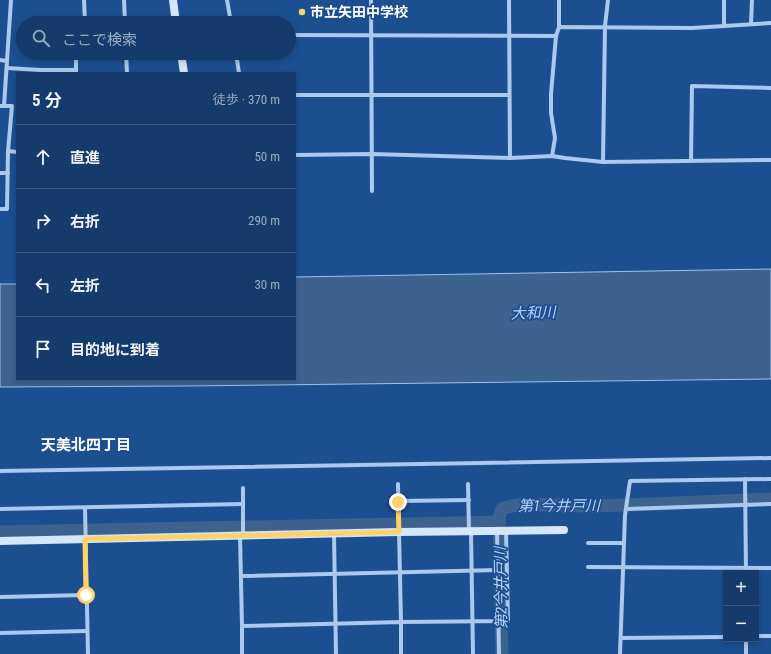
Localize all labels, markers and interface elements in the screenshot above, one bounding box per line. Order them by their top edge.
place label: 市立矢田中学校 [310,4,408,20]
marker: 市立矢田中学校 [297,7,307,17]
search box [16,16,296,60]
icon: search [30,27,52,49]
text: ここで検索 [62,31,137,49]
text: 5 分 [32,90,62,110]
text: 徒歩 · 370 m [213,92,280,107]
icon: ahead [32,146,54,168]
text: 直進 [70,149,100,167]
text: 50 m [254,149,280,164]
icon: right [32,210,54,232]
text: 右折 [70,213,100,231]
text: 290 m [248,213,280,228]
icon: left [32,274,54,296]
text: 左折 [70,277,100,295]
text: 30 m [254,277,280,292]
water label: 大和川 [510,303,558,323]
icon: arrive [32,338,54,360]
text: 目的地に到着 [70,341,160,359]
district label: 天美北四丁目 [41,436,131,454]
route end [389,493,407,511]
water label: 第1今井戸川 [518,497,602,515]
water label: 第2今井戸川 [491,545,511,629]
map controls [723,570,759,642]
button: + [723,570,759,606]
route start [77,586,95,604]
button: − [723,606,759,642]

